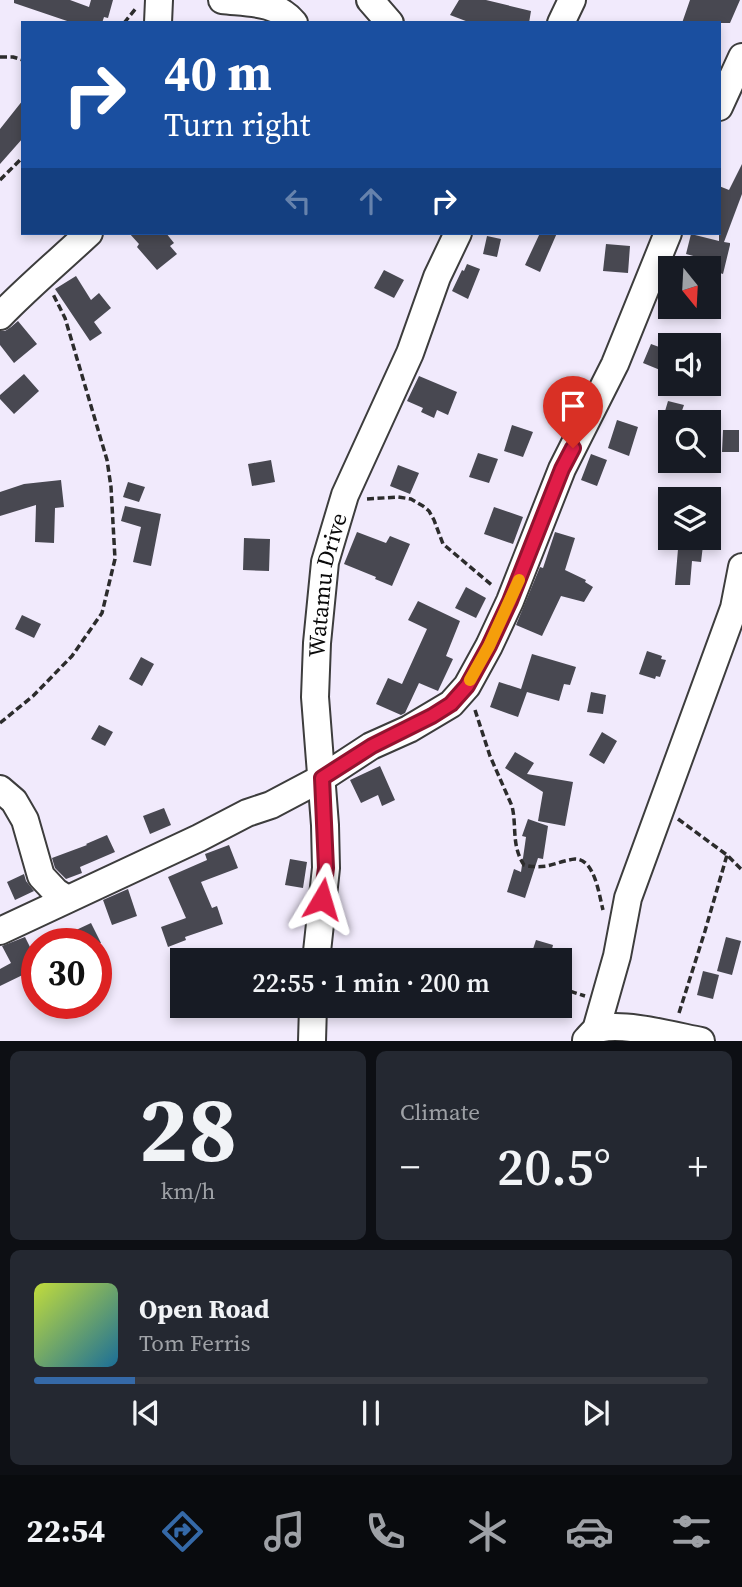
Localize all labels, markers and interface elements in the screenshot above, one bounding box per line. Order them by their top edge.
text: 40 m [164,39,272,106]
icon: right [49,49,140,140]
text: Turn right [164,103,310,147]
icon: left [279,182,317,220]
icon: ahead [352,182,390,220]
icon: right [425,182,463,220]
north arrow [658,256,721,318]
map controls [658,256,721,550]
button: sound [658,333,721,396]
pin [543,376,603,448]
icon: arrive [554,387,592,425]
button: search [658,410,721,473]
button: layers [658,487,721,550]
street label: Watamu Drive [300,509,355,658]
position arrow [285,862,359,936]
speed limit sign: 30 [21,928,112,1019]
text: 22:55 · 1 min · 200 m [252,965,490,1001]
text: 28 [139,1067,237,1191]
text: Climate [400,1096,480,1128]
text: 20.5° [497,1131,611,1202]
text: − [400,1141,420,1193]
text: + [688,1141,708,1193]
text: km/h [161,1175,215,1207]
text: Open Road [139,1291,270,1327]
text: Tom Ferris [139,1327,250,1359]
icon: previous [127,1394,165,1432]
icon: pause [352,1394,390,1432]
icon: next [577,1394,615,1432]
icon: directions [158,1507,207,1556]
icon: music [260,1507,309,1556]
icon: phone [361,1507,410,1556]
icon: climate [463,1507,512,1556]
icon: car [565,1507,614,1556]
icon: filters [667,1507,716,1556]
text: 22:54 [26,1509,105,1553]

